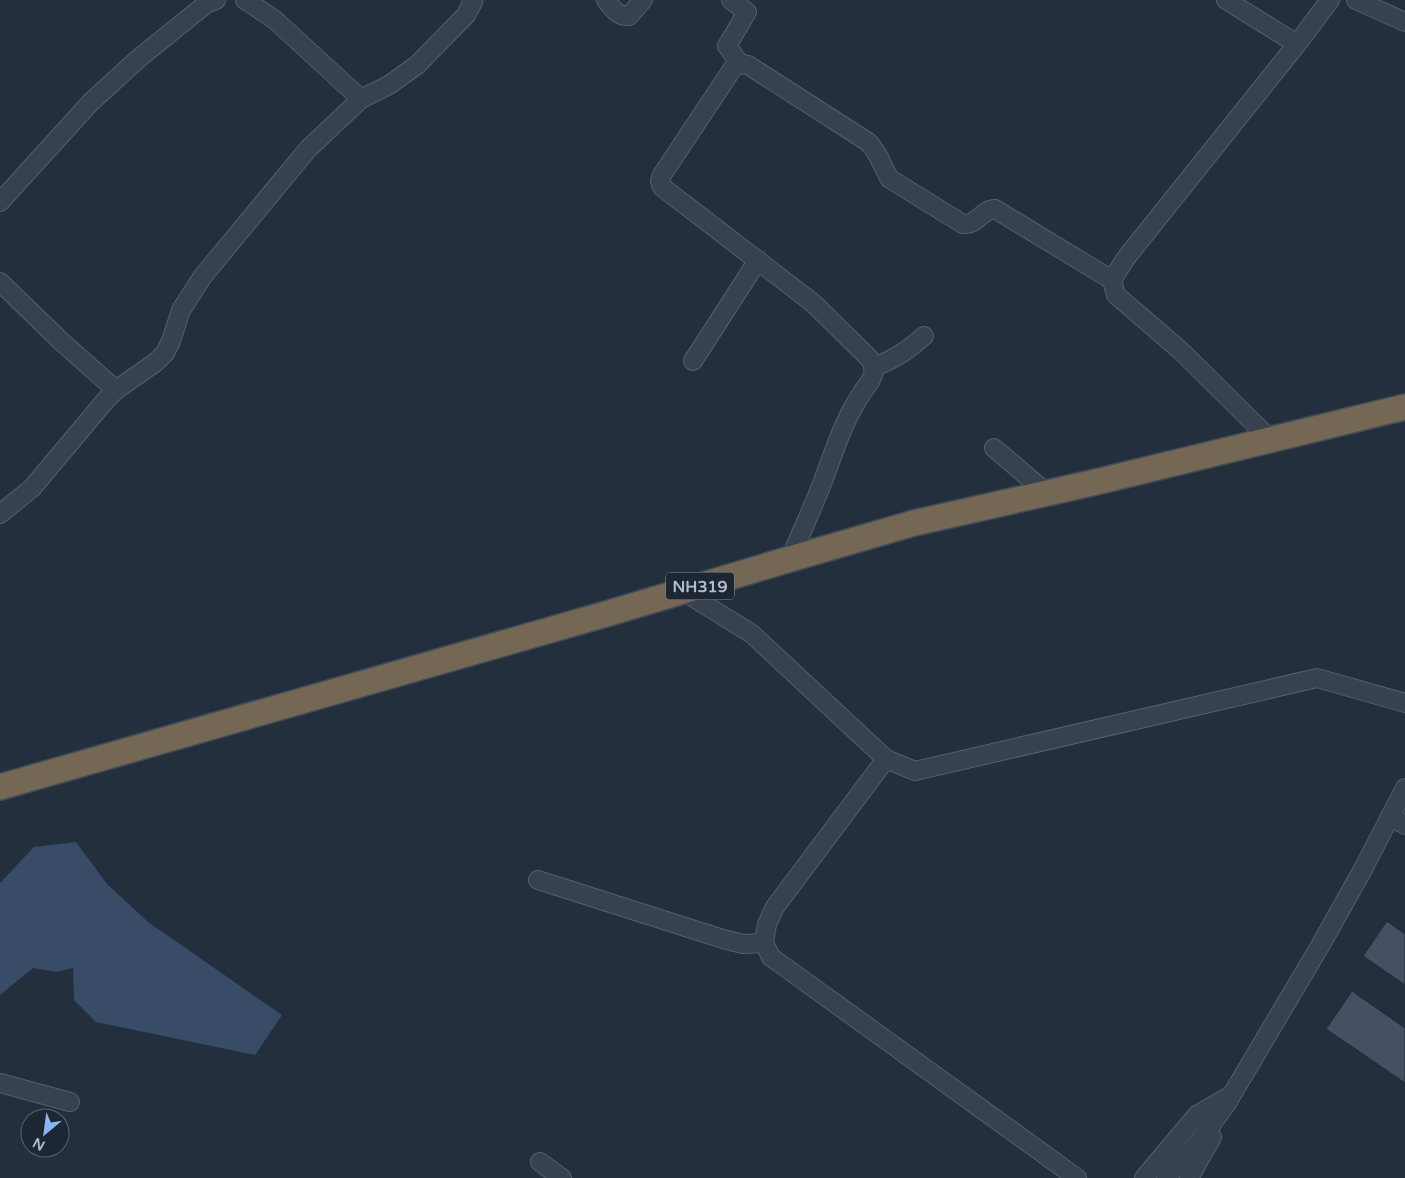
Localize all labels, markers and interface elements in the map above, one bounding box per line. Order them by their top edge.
road number: NH319 [666,572,734,600]
north arrow [20,1108,70,1158]
text: N [30,1134,48,1154]

